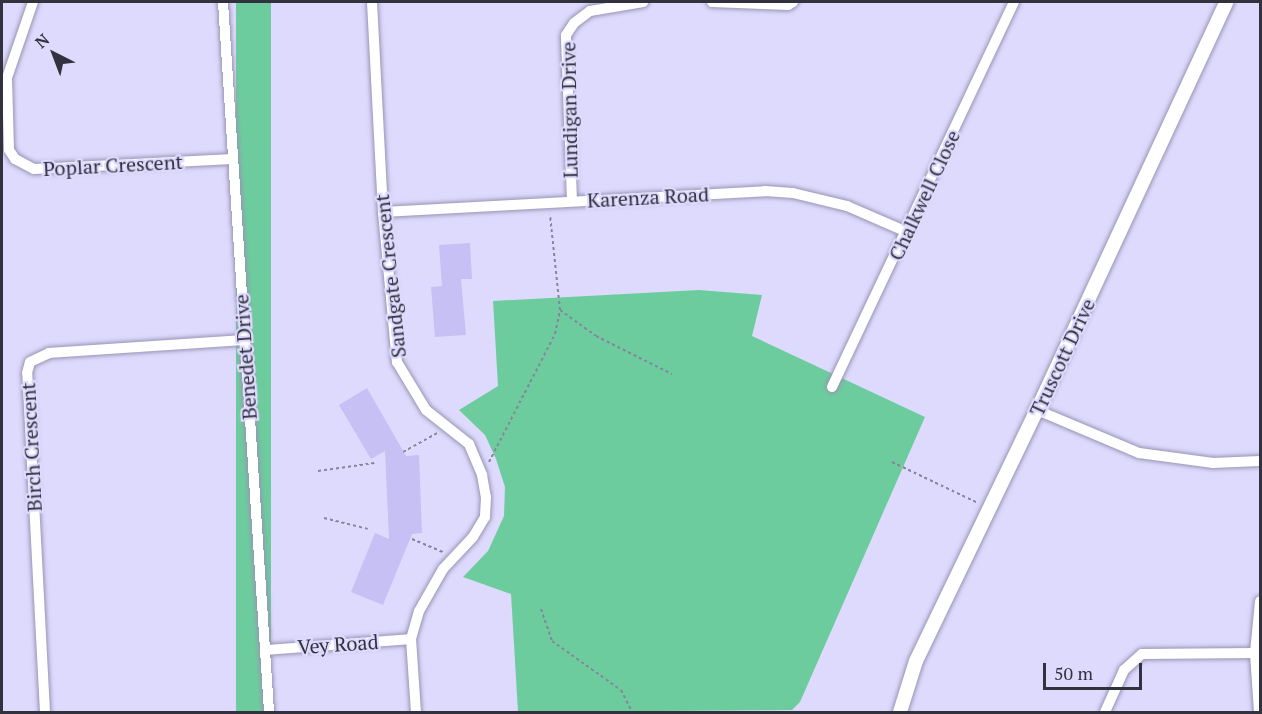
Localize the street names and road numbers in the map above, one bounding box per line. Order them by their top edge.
street label: Lundigan Drive [556,42,582,178]
street label: Chalkwell Close [883,126,965,264]
street label: Poplar Crescent [42,149,184,181]
street label: Karenza Road [586,182,710,212]
street label: Sandgate Crescent [369,193,411,359]
street label: Benedet Drive [229,294,261,420]
street label: Truscott Drive [1024,294,1100,420]
street label: Birch Crescent [16,382,46,512]
street label: Vey Road [297,629,379,659]

